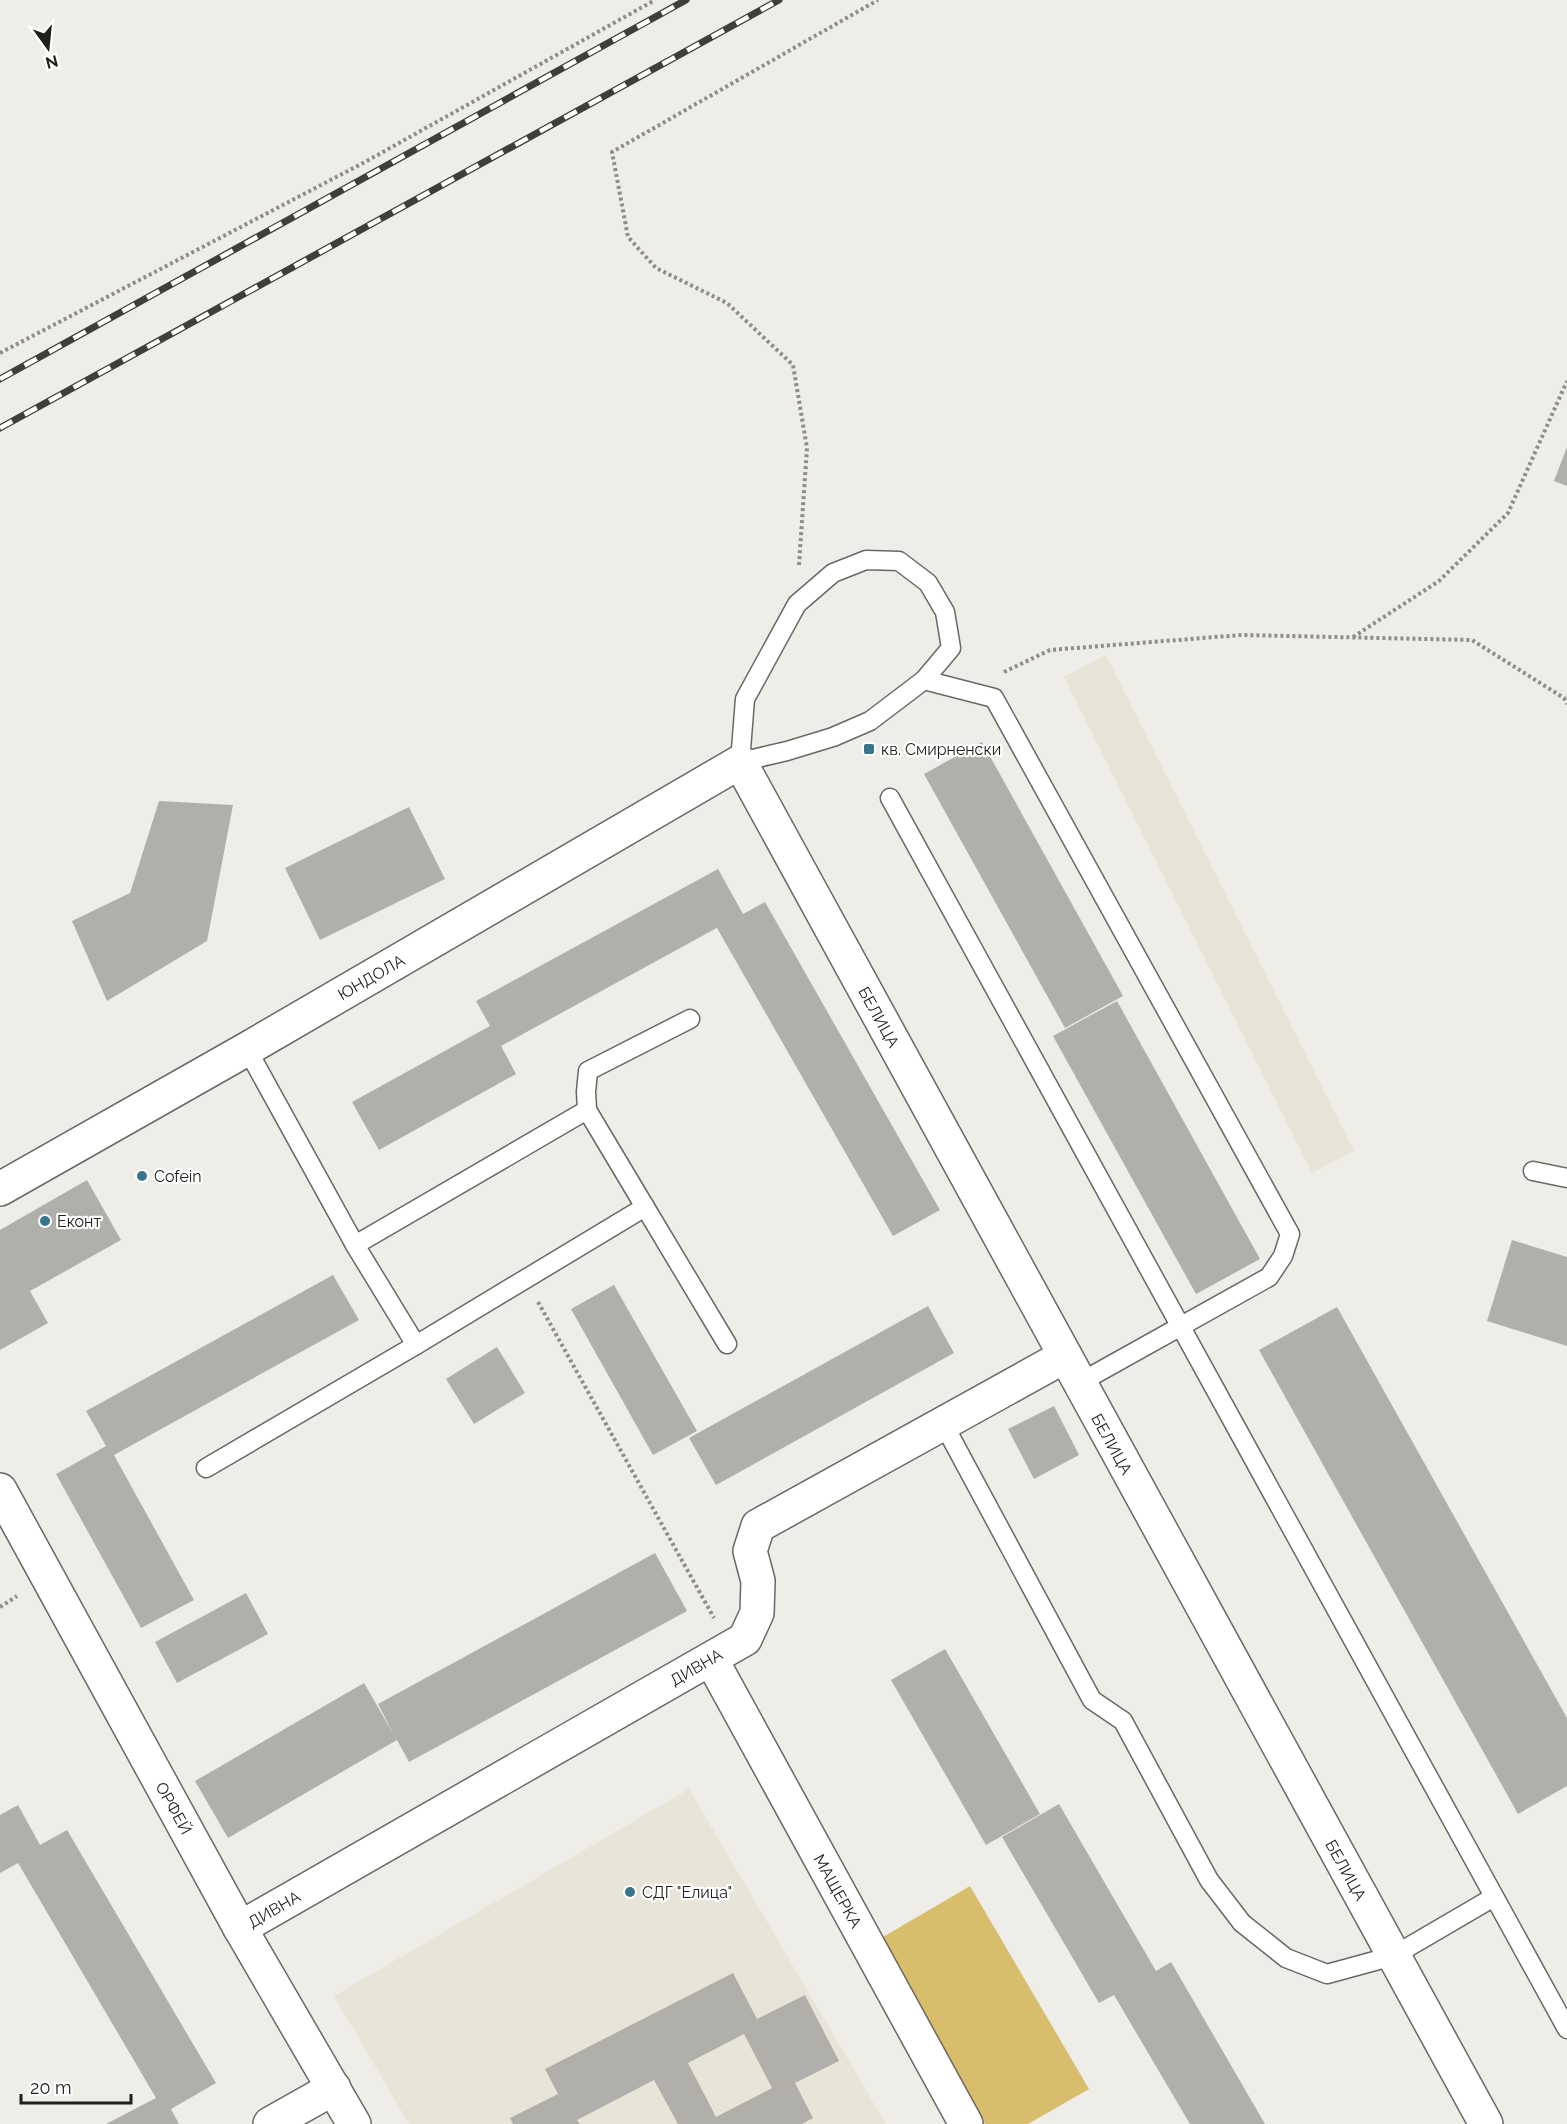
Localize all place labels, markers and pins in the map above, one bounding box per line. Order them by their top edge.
place label: кв. Смирненски [881,740,1001,759]
marker: кв. Смирненски [862,742,876,756]
place label: Cofein [154,1167,202,1186]
marker: Cofein [135,1169,149,1183]
place label: Еконт [57,1212,101,1231]
marker: Еконт [38,1214,52,1228]
place label: СДГ "Елица" [642,1883,732,1902]
marker: СДГ "Елица" [623,1885,637,1899]

